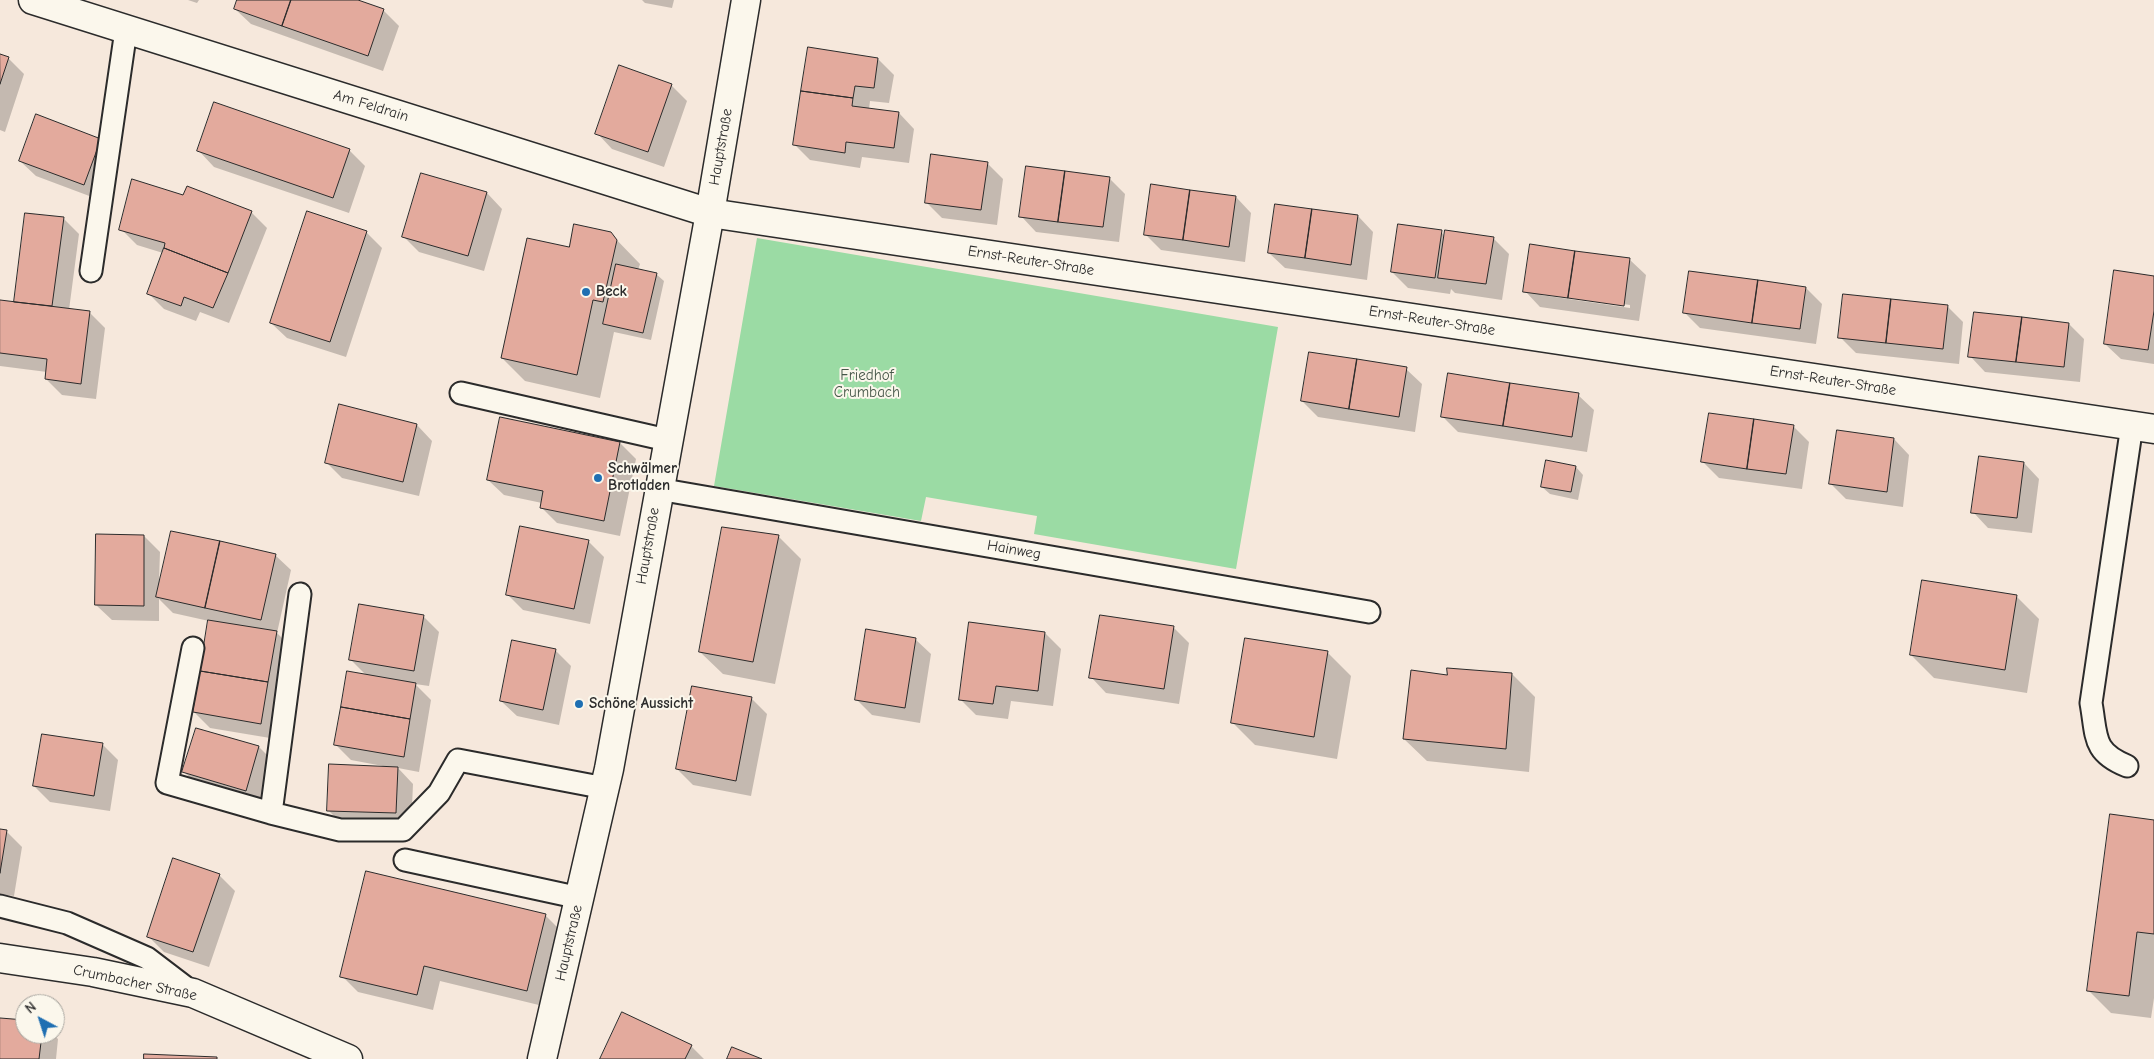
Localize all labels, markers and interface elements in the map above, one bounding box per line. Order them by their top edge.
street label: Am Feldrain [331,86,411,126]
street label: Hauptstraße [705,107,737,187]
street label: Ernst-Reuter-Straße [966,242,1096,280]
place label: Beck [596,283,627,301]
marker: Beck [580,286,592,298]
street label: Ernst-Reuter-Straße [1367,302,1497,340]
street label: Ernst-Reuter-Straße [1768,362,1898,400]
park label: Friedhof Crumbach [834,367,900,402]
place label: Schwälmer Brotladen [608,460,677,495]
marker: Schwälmer Brotladen [592,472,604,484]
street label: Hauptstraße [632,506,664,586]
street label: Hainweg [986,536,1042,564]
place label: Schöne Aussicht [589,695,693,713]
marker: Schöne Aussicht [573,698,585,710]
street label: Hauptstraße [551,903,587,983]
street label: Crumbacher Straße [71,961,199,1005]
north arrow [15,994,65,1044]
text: N [22,998,40,1017]

